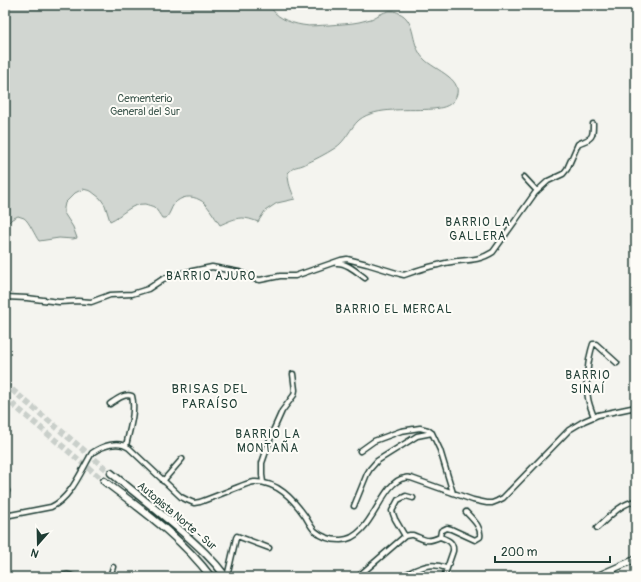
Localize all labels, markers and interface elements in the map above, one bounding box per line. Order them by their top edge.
park label: Cementerio General del Sur [110,92,180,118]
district label: BARRIO LA GALLERA [445,215,511,244]
district label: BARRIO AJURO [166,269,256,284]
district label: BARRIO EL MERCAL [335,302,453,317]
district label: BARRIO SINAÍ [565,368,611,397]
district label: BRISAS DEL PARAÍSO [171,381,249,412]
district label: BARRIO LA MONTAÑA [235,427,301,456]
street label: Autopista Norte - Sur [135,479,219,553]
north arrow [18,524,58,564]
scale bar [495,538,610,564]
text: N [29,545,40,560]
text: 200 m [501,545,538,560]

